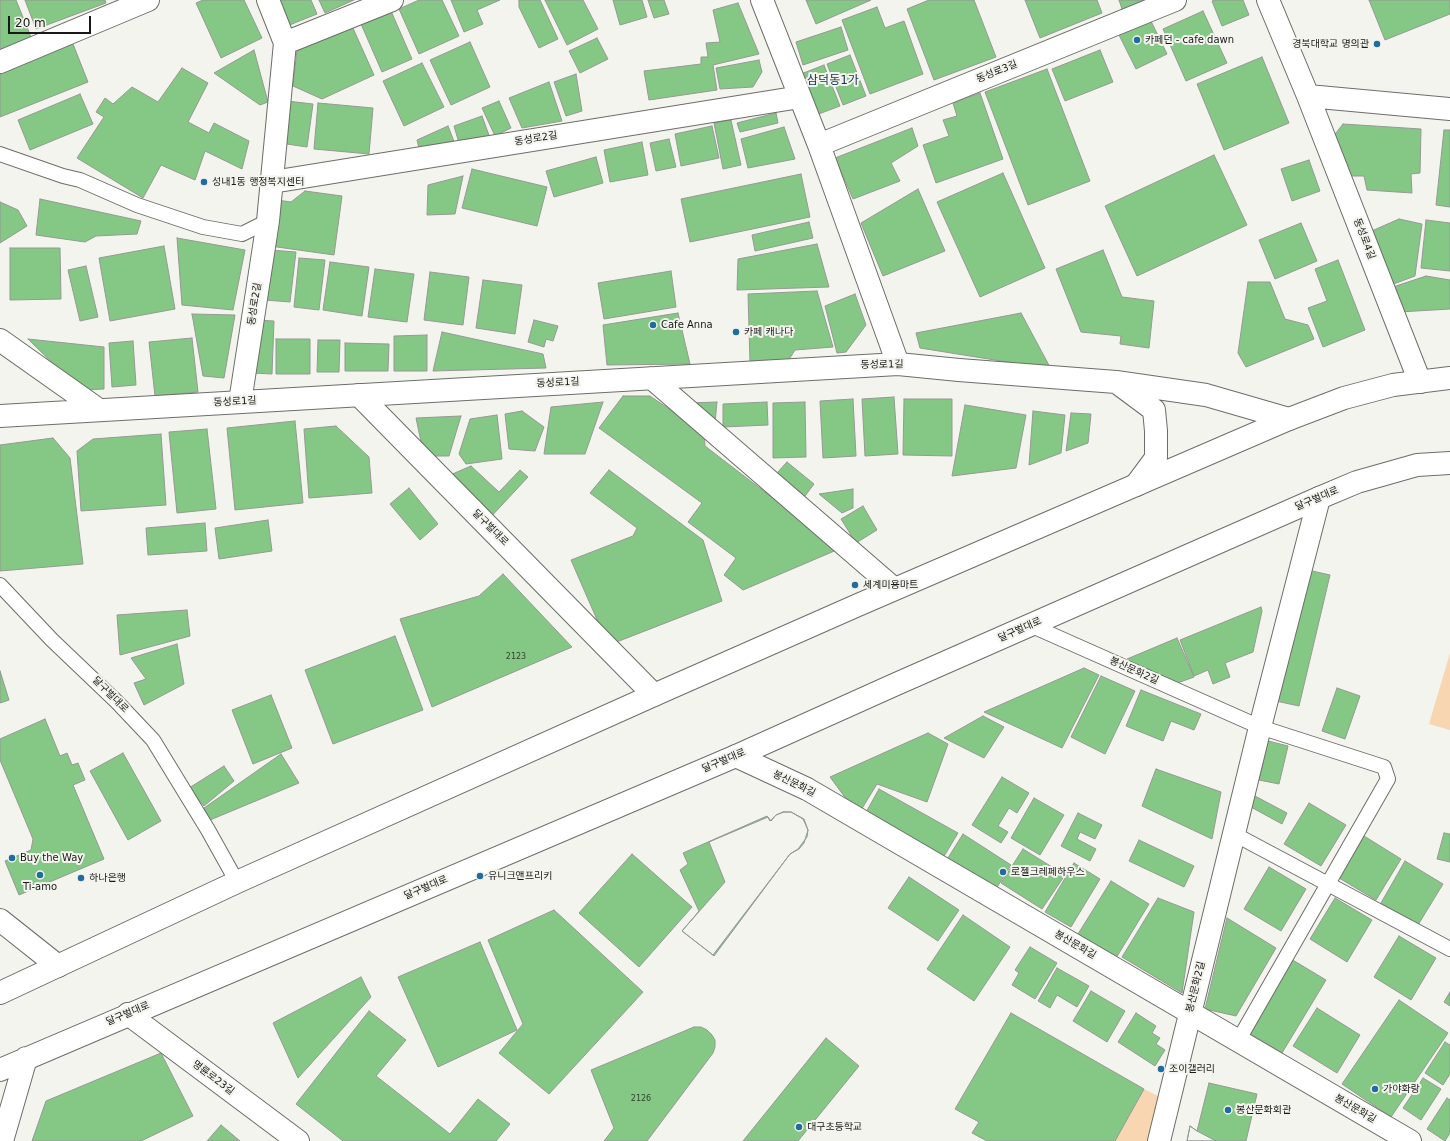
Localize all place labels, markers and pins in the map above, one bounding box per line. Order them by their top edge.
place label: 카페던 - cafe dawn [1145,34,1234,46]
marker: 카페던 - cafe dawn [1132,35,1142,45]
place label: 경북대학교 명의관 [1292,38,1369,50]
marker: 경북대학교 명의관 [1372,39,1382,49]
place label: 성내1동 행정복지센터 [212,176,304,188]
marker: 성내1동 행정복지센터 [199,177,209,187]
place label: Cafe Anna [661,319,713,331]
marker: Cafe Anna [648,320,658,330]
place label: 카페 캐나다 [744,326,793,338]
marker: 카페 캐나다 [731,327,741,337]
place label: 세계미용마트 [863,579,918,591]
marker: 세계미용마트 [850,580,860,590]
place label: Buy the Way [20,852,83,864]
marker: Buy the Way [7,853,17,863]
place label: 로젤크레페하우스 [1011,866,1085,878]
marker: 로젤크레페하우스 [998,867,1008,877]
marker: Ti-amo [35,870,45,880]
place label: 유니크앤프리키 [488,870,552,882]
marker: 유니크앤프리키 [475,871,485,881]
place label: 하나은행 [89,872,126,884]
marker: 하나은행 [76,873,86,883]
place label: Ti-amo [23,881,57,893]
place label: 조이갤러리 [1169,1063,1215,1075]
marker: 조이갤러리 [1156,1064,1166,1074]
place label: 가야화랑 [1383,1083,1420,1095]
marker: 가야화랑 [1370,1084,1380,1094]
place label: 봉산문화회관 [1236,1104,1291,1116]
marker: 봉산문화회관 [1223,1105,1233,1115]
place label: 대구초등학교 [807,1121,862,1133]
marker: 대구초등학교 [794,1122,804,1132]

